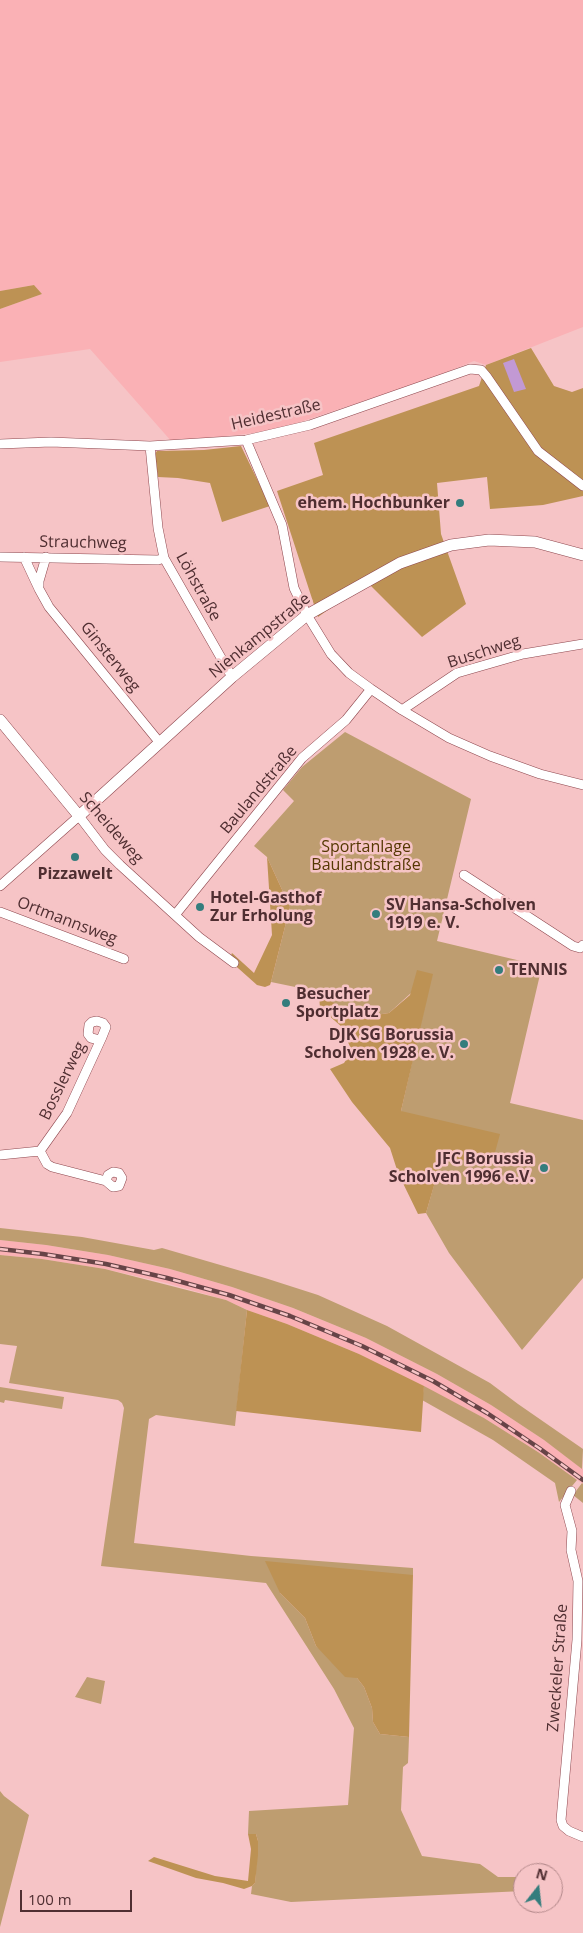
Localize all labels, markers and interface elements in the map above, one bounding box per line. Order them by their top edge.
street label: Heidestraße [229,395,323,435]
place label: ehem. Hochbunker [297,493,450,513]
marker: ehem. Hochbunker [454,497,466,509]
street label: Strauchweg [39,533,127,553]
street label: Löhstraße [171,549,225,625]
street label: Nienkampstraße [206,589,314,683]
street label: Ginsterweg [76,618,144,696]
street label: Buschweg [445,631,523,673]
street label: Baulandstraße [217,742,301,838]
street label: Scheideweg [75,788,147,868]
park label: Sportanlage Baulandstraße [311,837,421,875]
marker: Pizzawelt [69,851,81,863]
place label: Pizzawelt [37,864,113,884]
place label: Hotel-Gasthof Zur Erholung [210,888,321,926]
street label: Ortmannsweg [14,893,120,949]
place label: SV Hansa-Scholven 1919 e. V. [386,895,536,933]
marker: Hotel-Gasthof Zur Erholung [194,901,206,913]
marker: SV Hansa-Scholven 1919 e. V. [370,908,382,920]
place label: TENNIS [509,960,567,980]
marker: TENNIS [493,964,505,976]
place label: Besucher Sportplatz [296,984,378,1022]
marker: Besucher Sportplatz [280,997,292,1009]
place label: DJK SG Borussia Scholven 1928 e. V. [305,1025,454,1063]
marker: DJK SG Borussia Scholven 1928 e. V. [458,1038,470,1050]
street label: Bosslerweg [36,1039,90,1123]
place label: JFC Borussia Scholven 1996 e.V. [389,1149,534,1187]
marker: JFC Borussia Scholven 1996 e.V. [538,1162,550,1174]
street label: Zweckeler Straße [544,1603,572,1733]
north arrow [513,1863,563,1913]
text: N [534,1863,550,1885]
scale bar [22,1880,135,1912]
text: 100 m [28,1889,72,1909]

